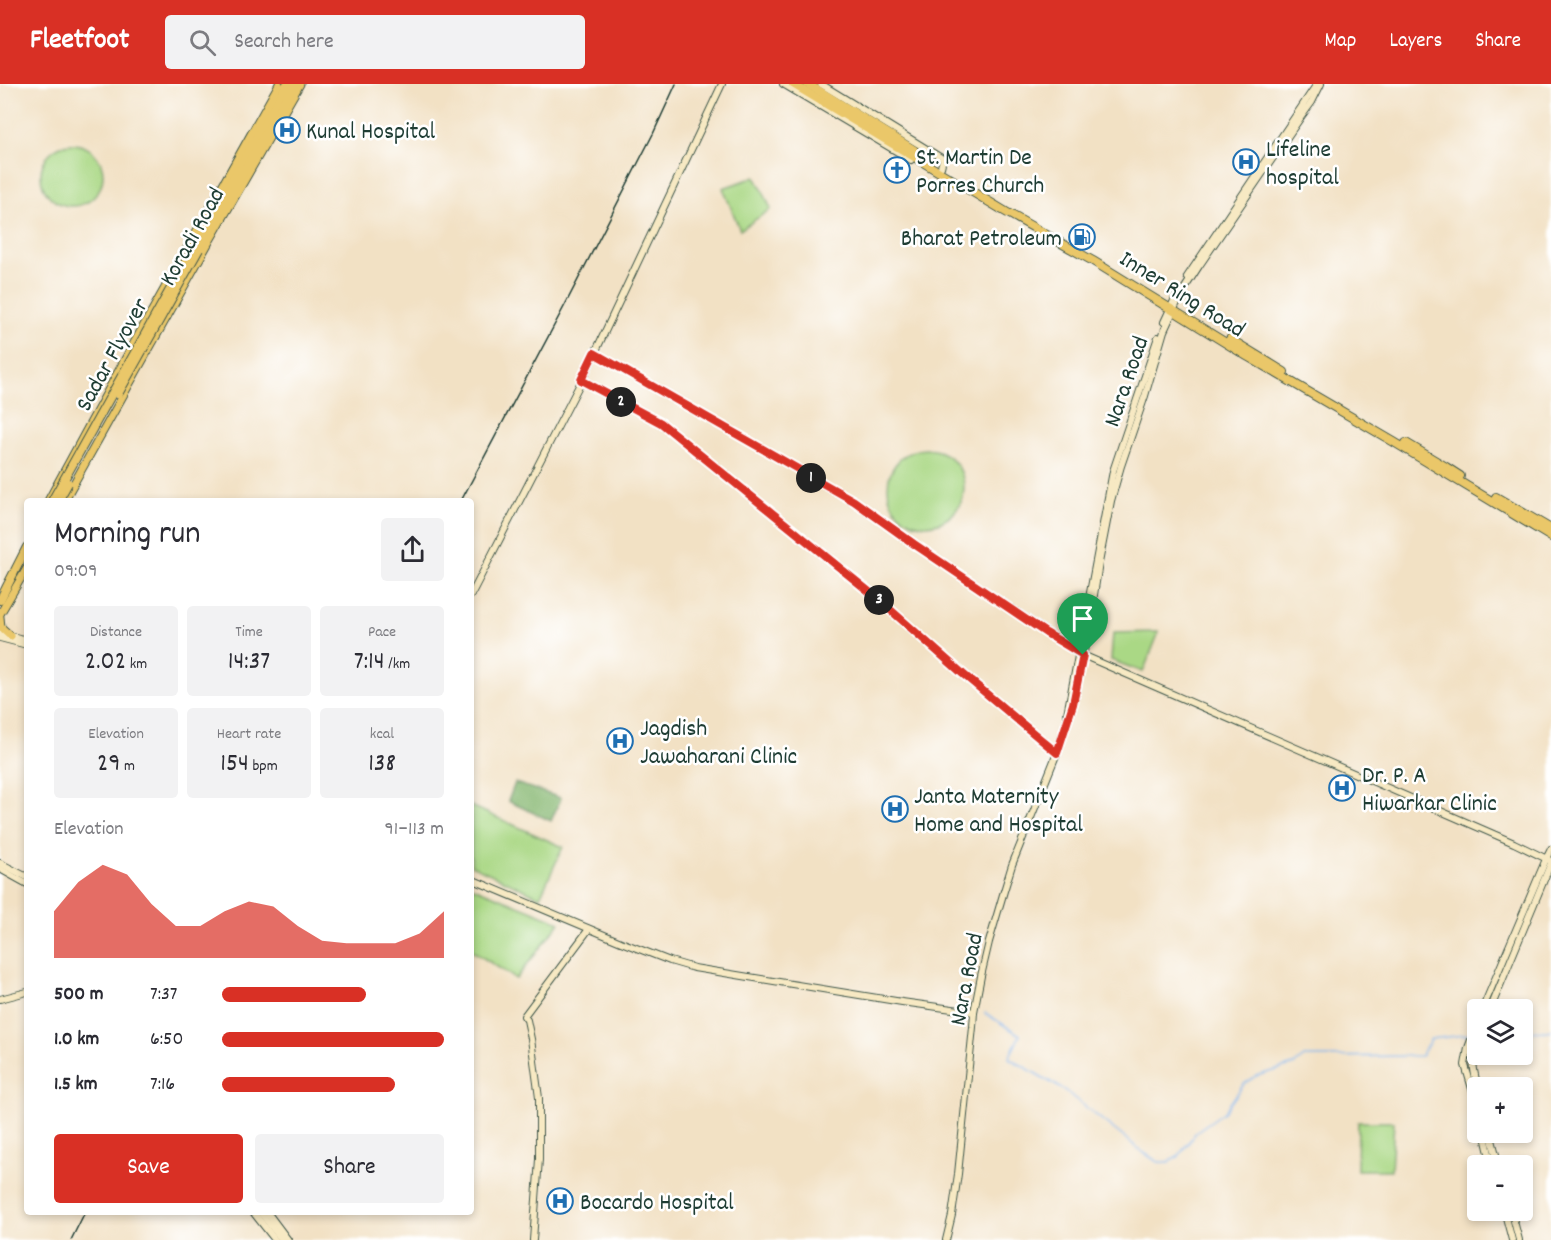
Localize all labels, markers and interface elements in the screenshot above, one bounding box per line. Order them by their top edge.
search box [165,15,585,69]
text: Fleetfoot [30,22,129,62]
icon: search [186,26,219,59]
text: Search here [234,27,334,58]
text: Map [1325,27,1356,57]
text: Layers [1389,27,1442,57]
text: Share [1475,27,1521,57]
hospital icon: Kunal Hospital [272,115,302,145]
place label: Kunal Hospital [306,116,436,150]
place label: Lifeline hospital [1266,134,1339,196]
place label: St. Martin De Porres Church [916,142,1044,204]
hospital icon: Lifeline hospital [1231,147,1261,177]
church icon: St. Martin De Porres Church [882,155,912,185]
street label: Koradi Road [153,182,235,293]
fuel station icon: Bharat Petroleum [1067,222,1097,252]
place label: Bharat Petroleum [901,223,1062,257]
street label: Inner Ring Road [1112,243,1251,348]
street label: Sadar Flyover [68,292,159,418]
street label: Nara Road [1097,332,1159,432]
pin: 2 [606,387,636,417]
text: 2 [618,390,625,413]
pin: 1 [796,463,826,493]
text: 1 [809,466,813,489]
text: Morning run [54,512,201,559]
button: share [381,518,444,581]
text: 09:09 [54,558,97,586]
pin: 3 [864,585,894,615]
text: 3 [875,588,883,611]
pin [1057,593,1108,655]
icon: arrive [1066,602,1099,635]
text: Distance [90,621,142,644]
text: Time [235,621,263,644]
text: Pace [368,621,396,644]
text: 2.02 [85,644,126,681]
text: 14:37 [228,644,270,681]
text: 7:14 [354,644,384,681]
text: km [126,653,147,676]
text: /km [384,653,410,676]
place label: Jagdish Jawaharani Clinic [640,713,797,775]
text: Elevation [88,723,144,746]
text: Heart rate [217,723,281,746]
text: kcal [370,723,394,746]
hospital icon: Jagdish Jawaharani Clinic [605,726,635,756]
text: 29 [97,746,120,783]
text: 154 [220,746,249,783]
text: 138 [368,746,396,783]
text: m [120,755,135,778]
text: bpm [249,755,278,778]
place label: Dr. P. A Hiwarkar Clinic [1362,760,1497,822]
hospital icon: Dr. P. A Hiwarkar Clinic [1327,773,1357,803]
place label: Janta Maternity Home and Hospital [914,781,1083,843]
hospital icon: Janta Maternity Home and Hospital [880,794,910,824]
text: Elevation [54,816,124,844]
text: 91–113 m [385,816,444,844]
street label: Nara Road [942,930,994,1029]
text: 500 m [54,981,103,1009]
text: 7:37 [150,981,178,1009]
map controls [1467,999,1533,1221]
button: layers [1467,999,1533,1065]
text: 1.0 km [54,1026,99,1054]
text: 6:50 [150,1026,183,1054]
text: 1.5 km [54,1071,97,1099]
text: 7:16 [150,1071,175,1099]
button: + [1467,1077,1533,1143]
button: Save [54,1134,243,1203]
button: Share [255,1134,444,1203]
button: − [1467,1155,1533,1221]
hospital icon: Bocardo Hospital [545,1186,575,1216]
place label: Bocardo Hospital [580,1187,734,1221]

